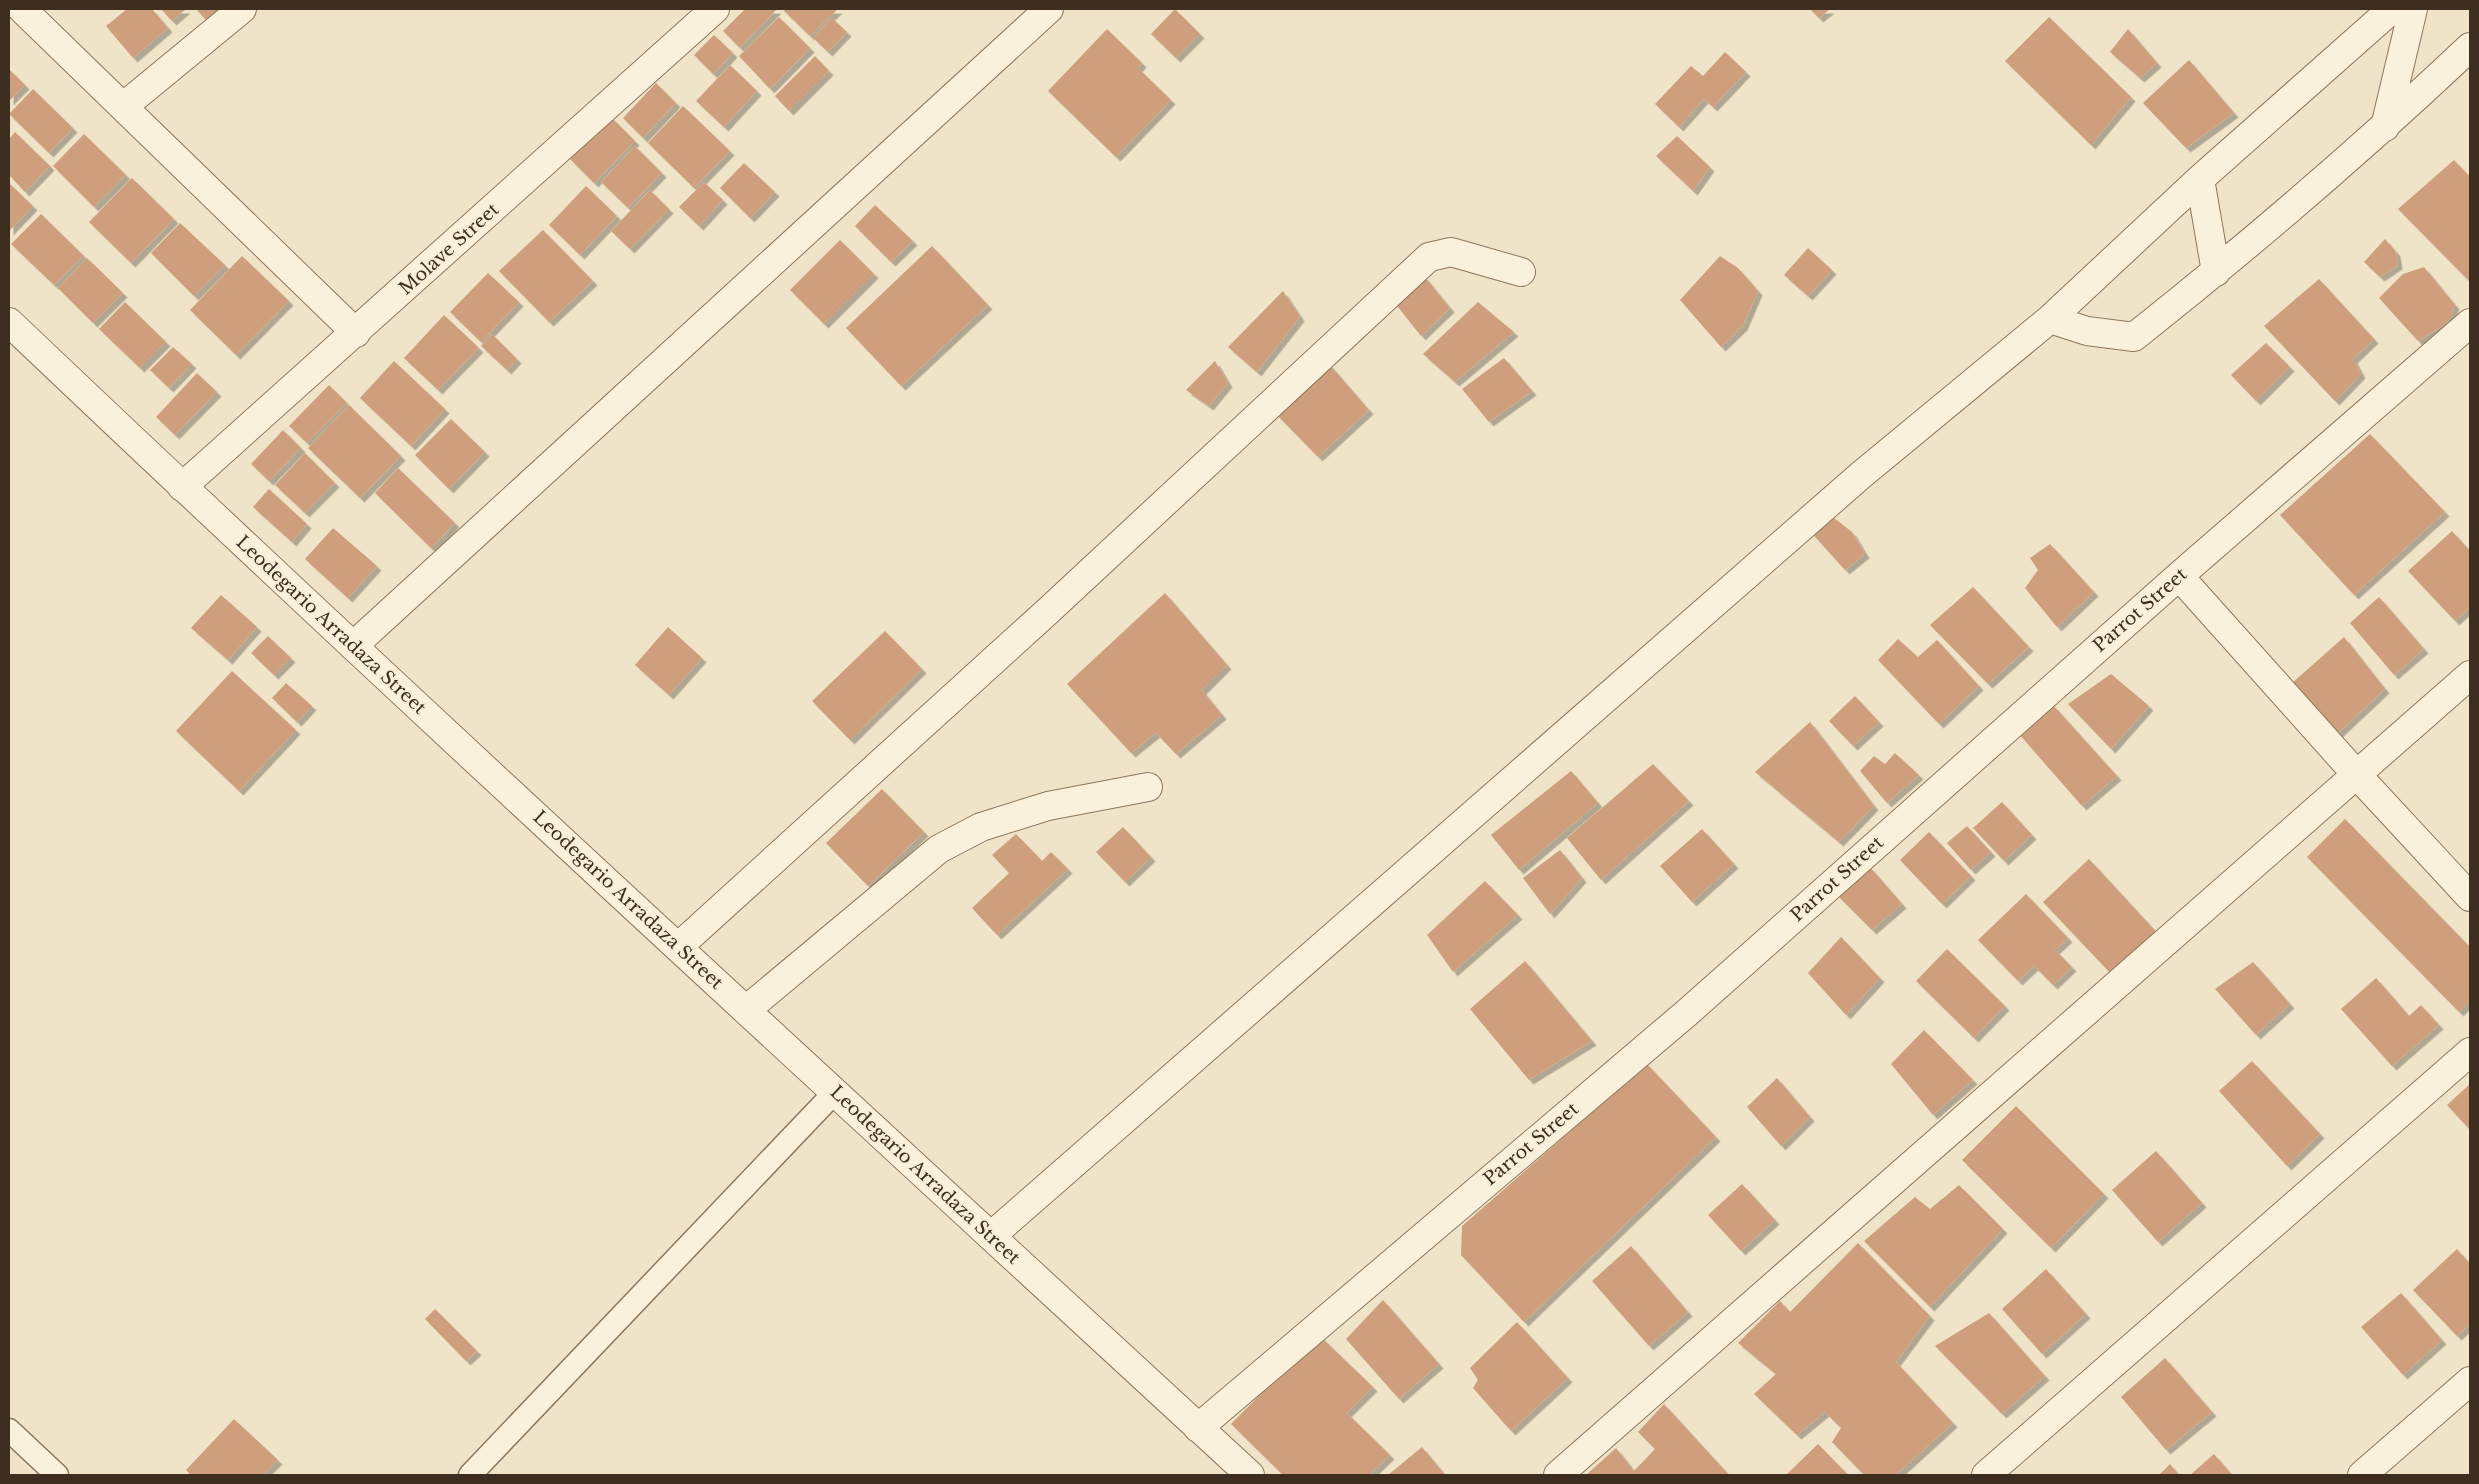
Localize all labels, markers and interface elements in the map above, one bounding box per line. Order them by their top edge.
street label: Molave Street [395,198,504,300]
street label: Leodegario Arradaza Street [231,531,431,719]
street label: Parrot Street [2089,563,2192,657]
street label: Leodegario Arradaza Street [528,806,728,994]
street label: Parrot Street [1786,832,1888,926]
street label: Leodegario Arradaza Street [825,1081,1025,1269]
street label: Parrot Street [1479,1098,1583,1190]

